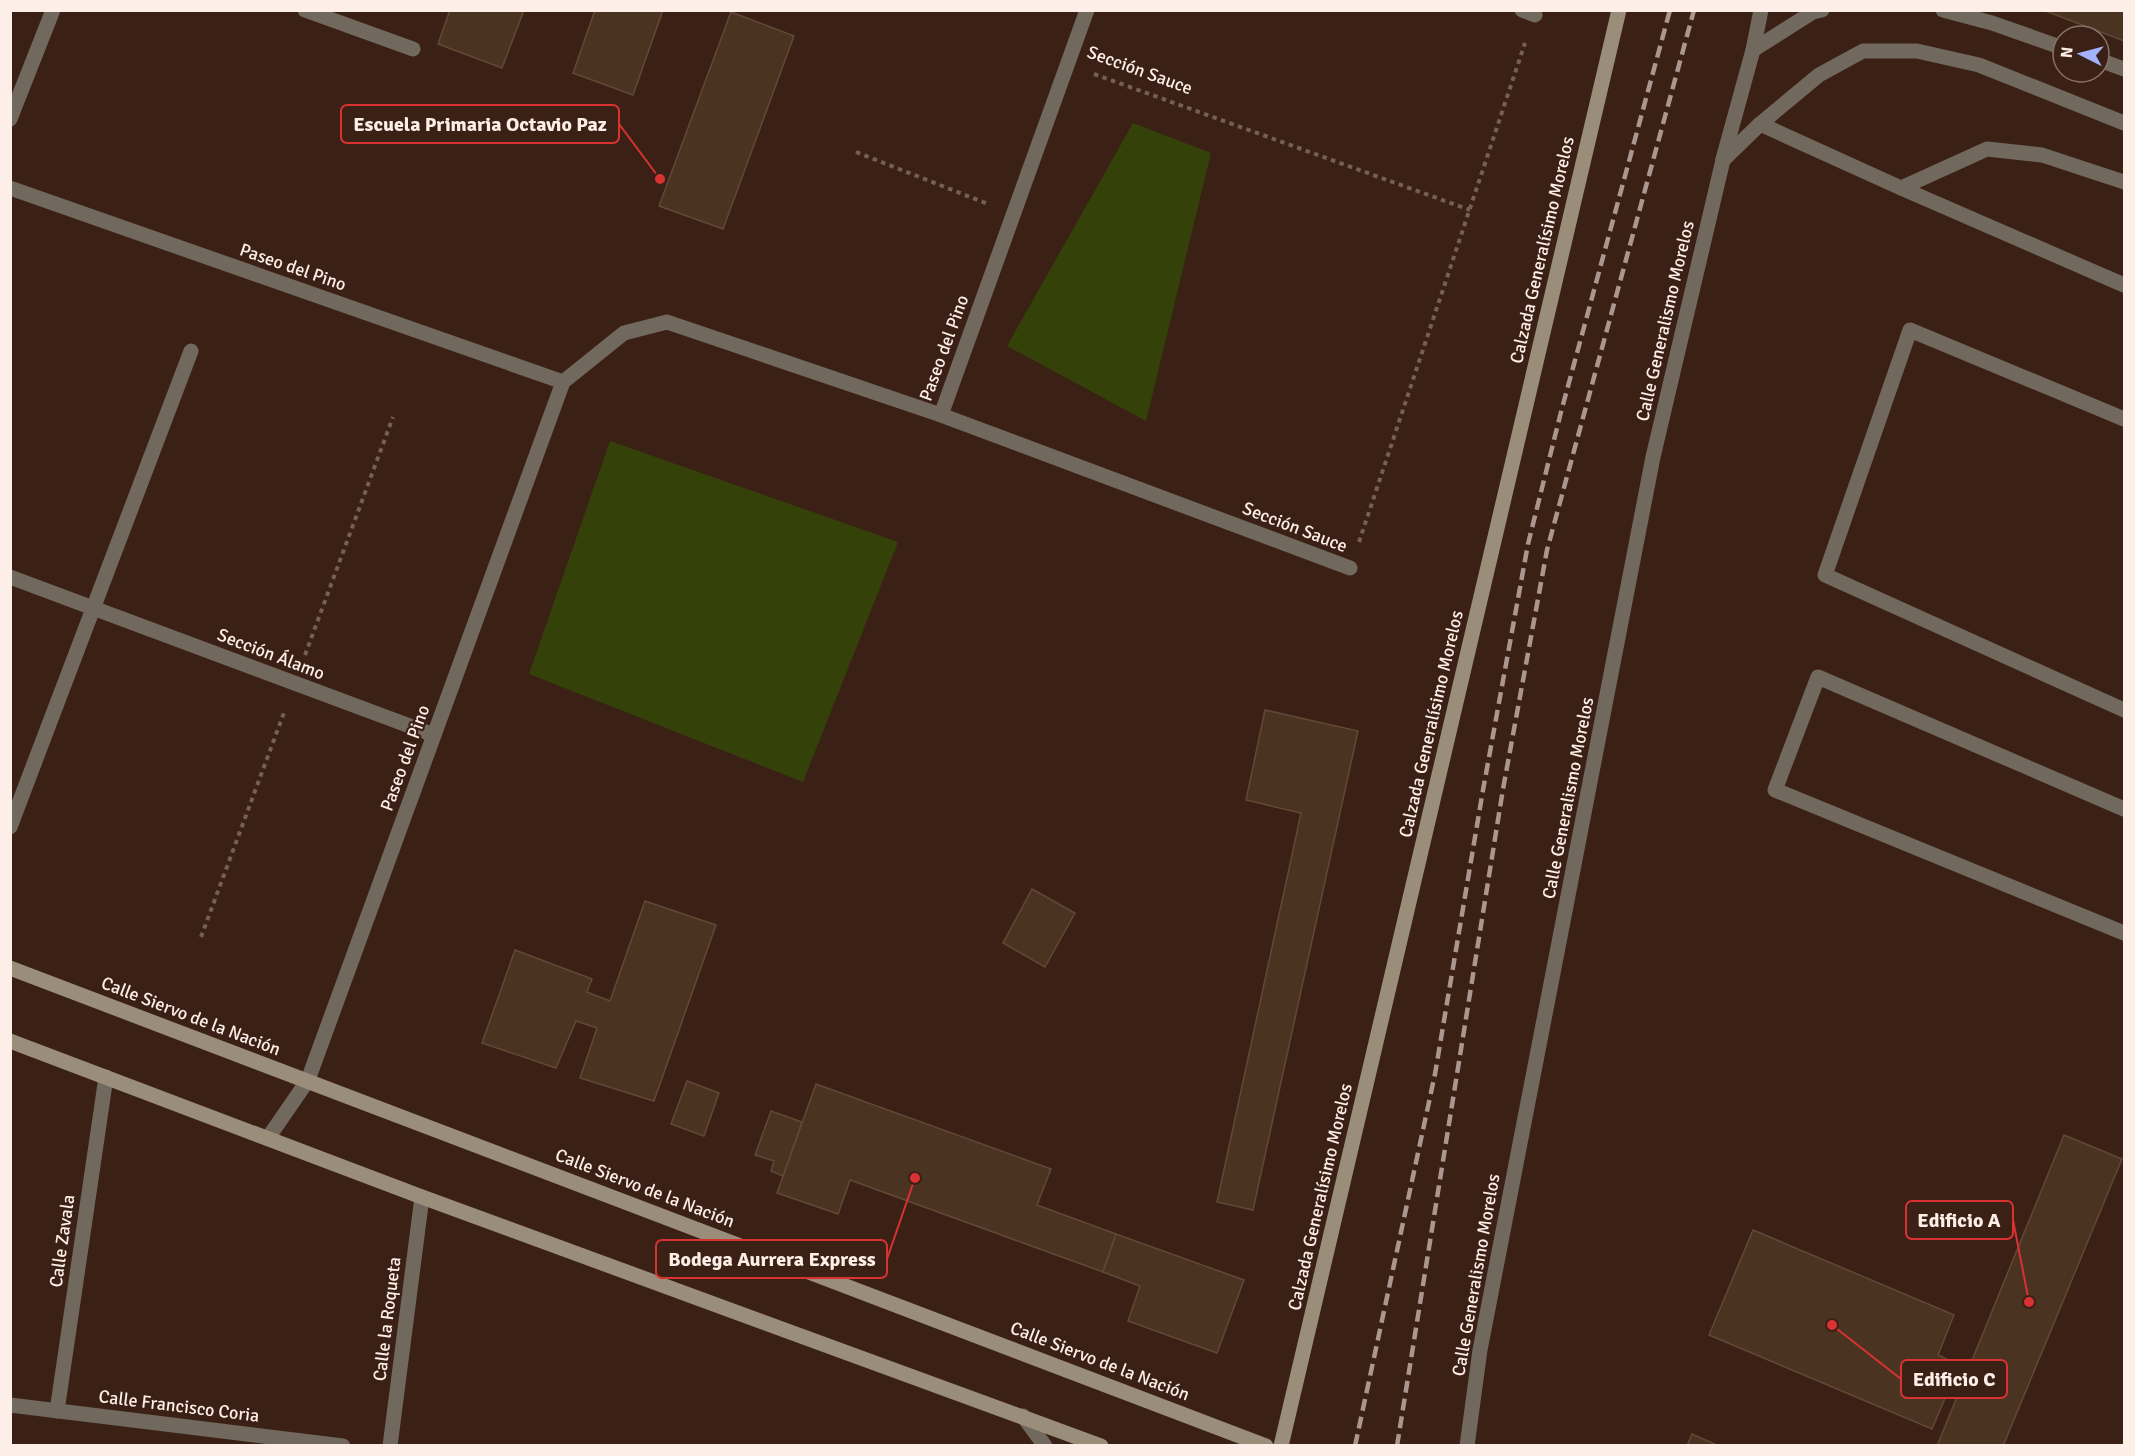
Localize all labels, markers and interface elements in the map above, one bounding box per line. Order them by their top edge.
north arrow [2051,24,2111,84]
street label: Sección Sauce [1084,41,1196,99]
text: N [2057,46,2078,59]
callout: Escuela Primaria Octavio Paz [341,105,619,143]
text: Escuela Primaria Octavio Paz [353,112,607,137]
street label: Calzada Generalísimo Morelos [1505,134,1579,366]
street label: Calle Generalismo Morelos [1631,218,1699,423]
street label: Paseo del Pino [237,238,349,296]
street label: Paseo del Pino [915,292,973,404]
street label: Sección Sauce [1240,497,1350,557]
street label: Calzada Generalísimo Morelos [1394,608,1468,840]
street label: Sección Álamo [214,623,328,685]
street label: Calle Generalismo Morelos [1538,695,1598,901]
street label: Paseo del Pino [376,702,434,814]
street label: Calle Siervo de la Nación [98,972,284,1060]
street label: Calzada Generalísimo Morelos [1283,1081,1357,1313]
street label: Calle Siervo de la Nación [552,1144,738,1232]
street label: Calle Generalismo Morelos [1447,1172,1505,1378]
street label: Calle Zavala [45,1193,79,1289]
callout: Edificio A [1906,1201,2013,1239]
text: Edificio A [1917,1208,2001,1233]
callout: Bodega Aurrera Express [656,1240,887,1278]
text: Bodega Aurrera Express [668,1247,876,1272]
street label: Calle la Roqueta [368,1256,406,1382]
street label: Calle Siervo de la Nación [1007,1317,1193,1405]
callout: Edificio C [1901,1360,2007,1398]
text: Edificio C [1913,1367,1995,1392]
street label: Calle Francisco Coria [97,1385,261,1427]

